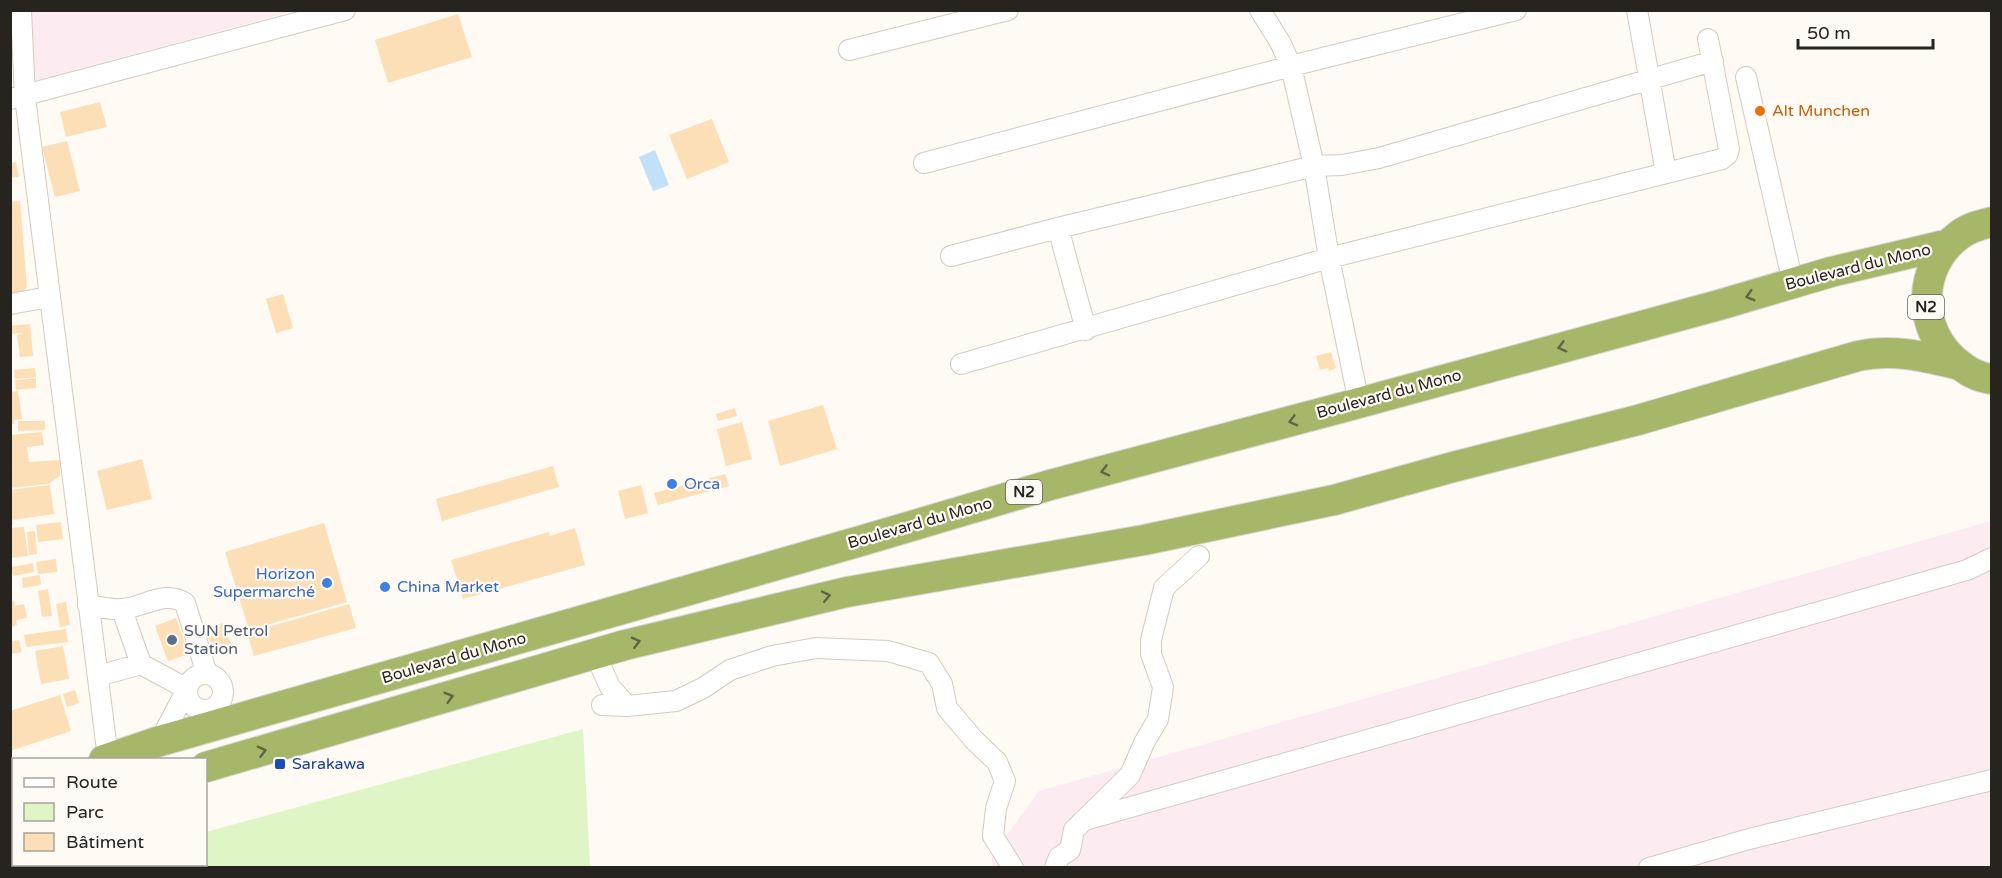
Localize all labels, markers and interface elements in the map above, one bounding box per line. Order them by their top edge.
scale bar [1798,12,1933,50]
text: 50 m [1807,22,1851,44]
place label: Alt Munchen [1772,101,1870,121]
marker: Alt Munchen [1753,104,1767,118]
street label: Boulevard du Mono [1783,239,1933,295]
one-way arrow [1745,289,1756,301]
road number: N2 [1908,295,1944,319]
one-way arrow [1557,340,1568,352]
street label: Boulevard du Mono [1314,365,1464,423]
one-way arrow [1288,413,1298,426]
one-way arrow [1100,463,1110,476]
place label: Orca [684,474,720,494]
marker: Orca [665,477,679,491]
road number: N2 [1006,480,1042,504]
street label: Boulevard du Mono [845,493,995,553]
place label: Horizon Supermarché [213,564,315,602]
marker: Horizon Supermarché [320,576,334,590]
place label: China Market [397,577,499,597]
marker: China Market [378,580,392,594]
one-way arrow [821,591,831,604]
place label: SUN Petrol Station [184,621,268,659]
street label: Boulevard du Mono [379,628,529,688]
marker: SUN Petrol Station [165,633,179,647]
one-way arrow [631,637,641,650]
one-way arrow [443,692,454,704]
one-way arrow [256,746,267,758]
place label: Sarakawa [292,754,365,774]
marker: Sarakawa [273,757,287,771]
legend [12,758,207,866]
text: Route [66,771,118,793]
text: Parc [66,801,104,823]
text: Bâtiment [66,831,144,853]

